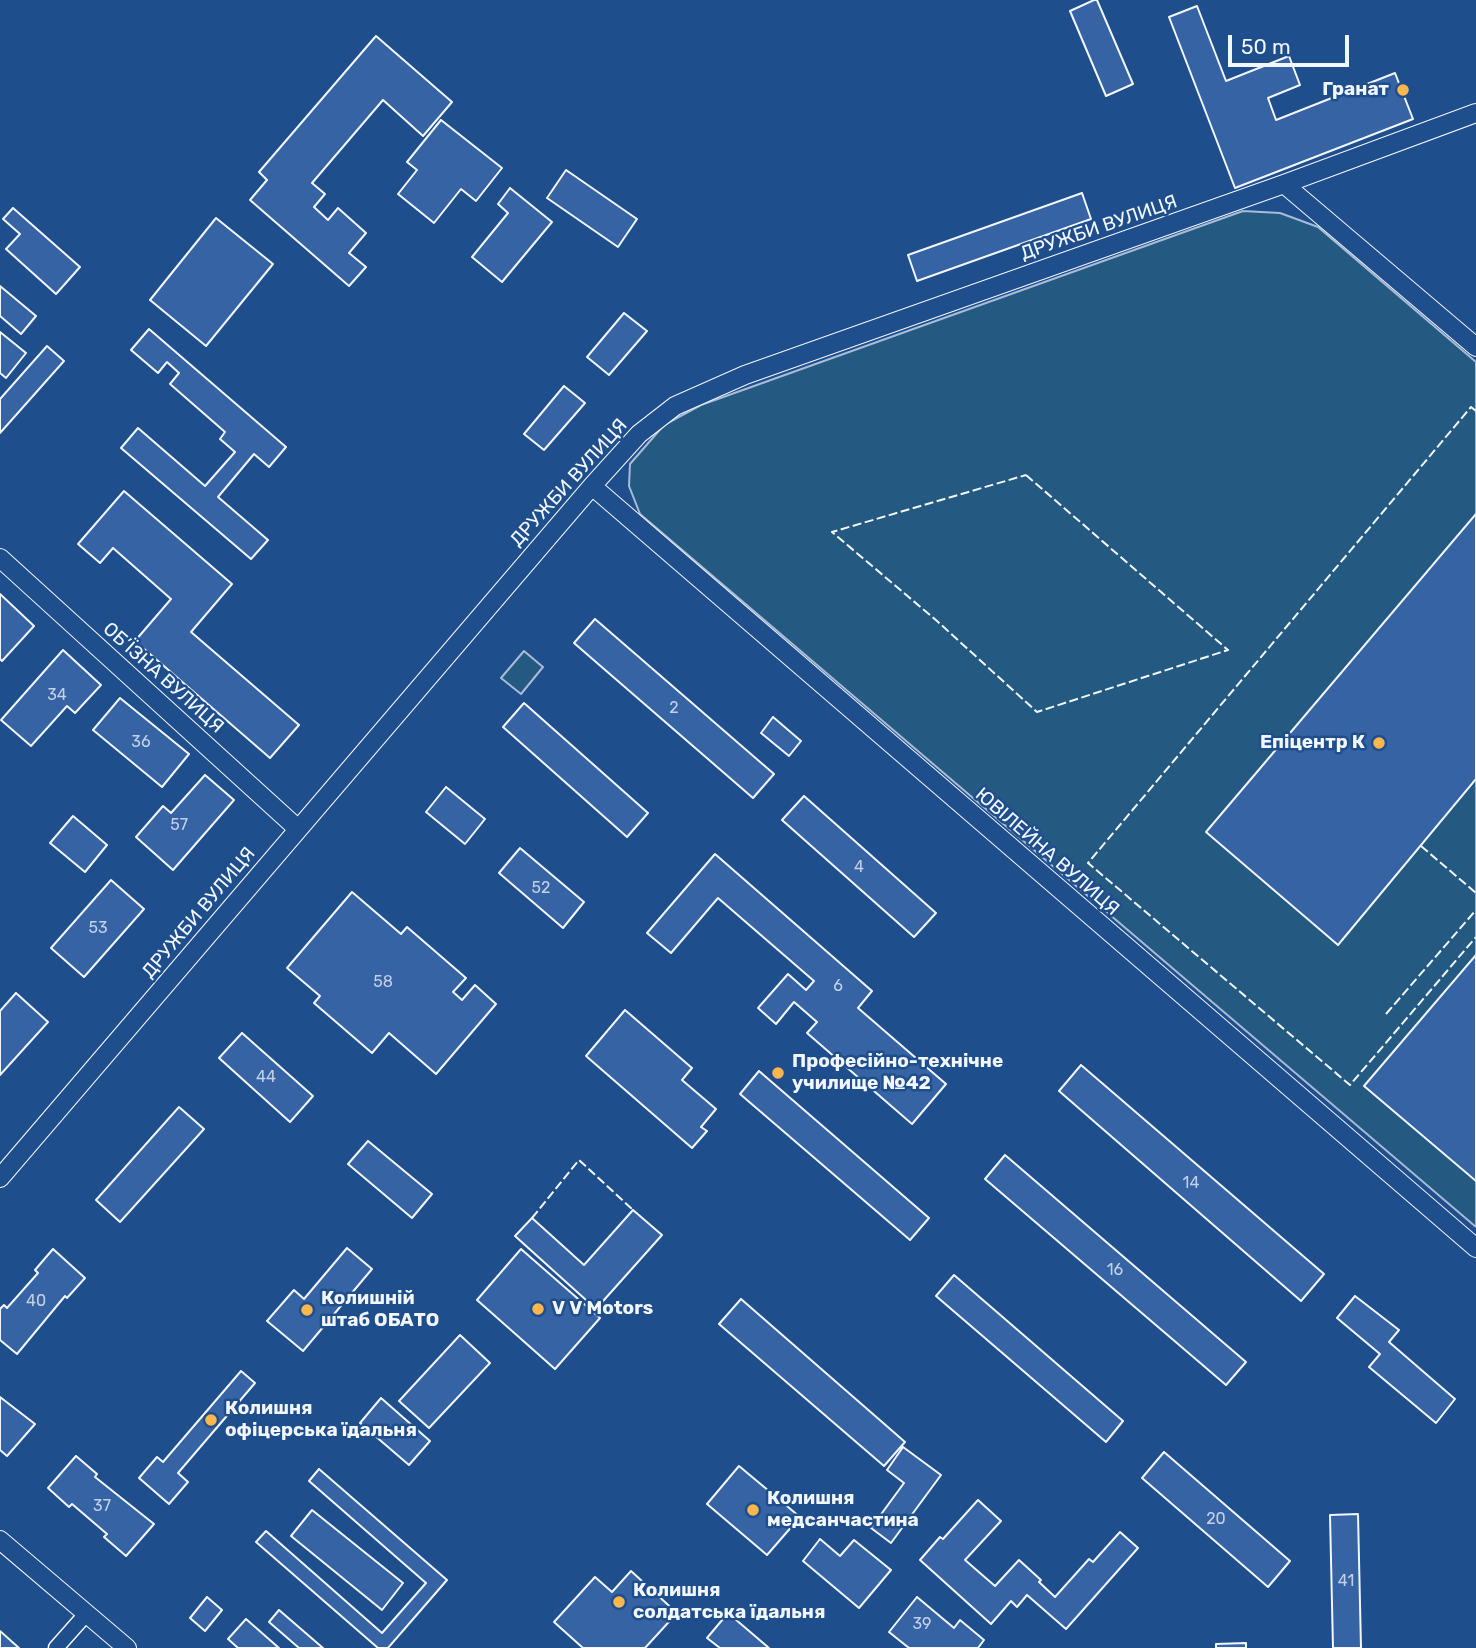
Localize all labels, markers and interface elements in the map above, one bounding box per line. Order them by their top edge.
scale bar [1231,21,1352,65]
text: 50 m [1241,34,1291,59]
place label: Гранат [1322,79,1389,101]
marker: Гранат [1395,82,1411,98]
street label: ДРУЖБИ ВУЛИЦЯ [1018,191,1180,265]
street label: ДРУЖБИ ВУЛИЦЯ [506,414,632,552]
street label: ОБ’ЇЗНА ВУЛИЦЯ [98,618,228,738]
house number: 34 [47,685,67,705]
house number: 2 [669,698,679,718]
house number: 36 [131,732,151,752]
place label: Епіцентр К [1260,732,1365,754]
marker: Епіцентр К [1371,735,1387,751]
street label: ЮВІЛЕЙНА ВУЛИЦЯ [970,783,1124,921]
house number: 57 [170,815,188,835]
street label: ДРУЖБИ ВУЛИЦЯ [138,843,260,983]
house number: 4 [854,857,864,877]
house number: 52 [532,878,550,898]
house number: 53 [88,918,108,938]
house number: 58 [373,972,393,992]
house number: 6 [833,976,843,996]
place label: Професійно-технічне училище №42 [792,1051,1003,1095]
marker: Професійно-технічне училище №42 [770,1065,786,1081]
house number: 44 [256,1067,276,1087]
house number: 14 [1183,1173,1199,1193]
house number: 16 [1107,1260,1123,1280]
place label: Колишній штаб ОБАТО [321,1288,439,1332]
house number: 40 [26,1291,46,1311]
place label: V V Motors [552,1298,653,1320]
marker: V V Motors [530,1301,546,1317]
marker: Колишній штаб ОБАТО [299,1302,315,1318]
place label: Колишня офіцерська їдальня [225,1398,417,1442]
marker: Колишня офіцерська їдальня [203,1412,219,1428]
place label: Колишня медсанчастина [767,1488,919,1532]
house number: 37 [93,1496,111,1516]
marker: Колишня медсанчастина [745,1502,761,1518]
house number: 20 [1206,1509,1226,1529]
house number: 41 [1338,1571,1354,1591]
place label: Колишня солдатська їдальня [633,1580,825,1624]
marker: Колишня солдатська їдальня [611,1594,627,1610]
house number: 39 [912,1614,932,1634]

